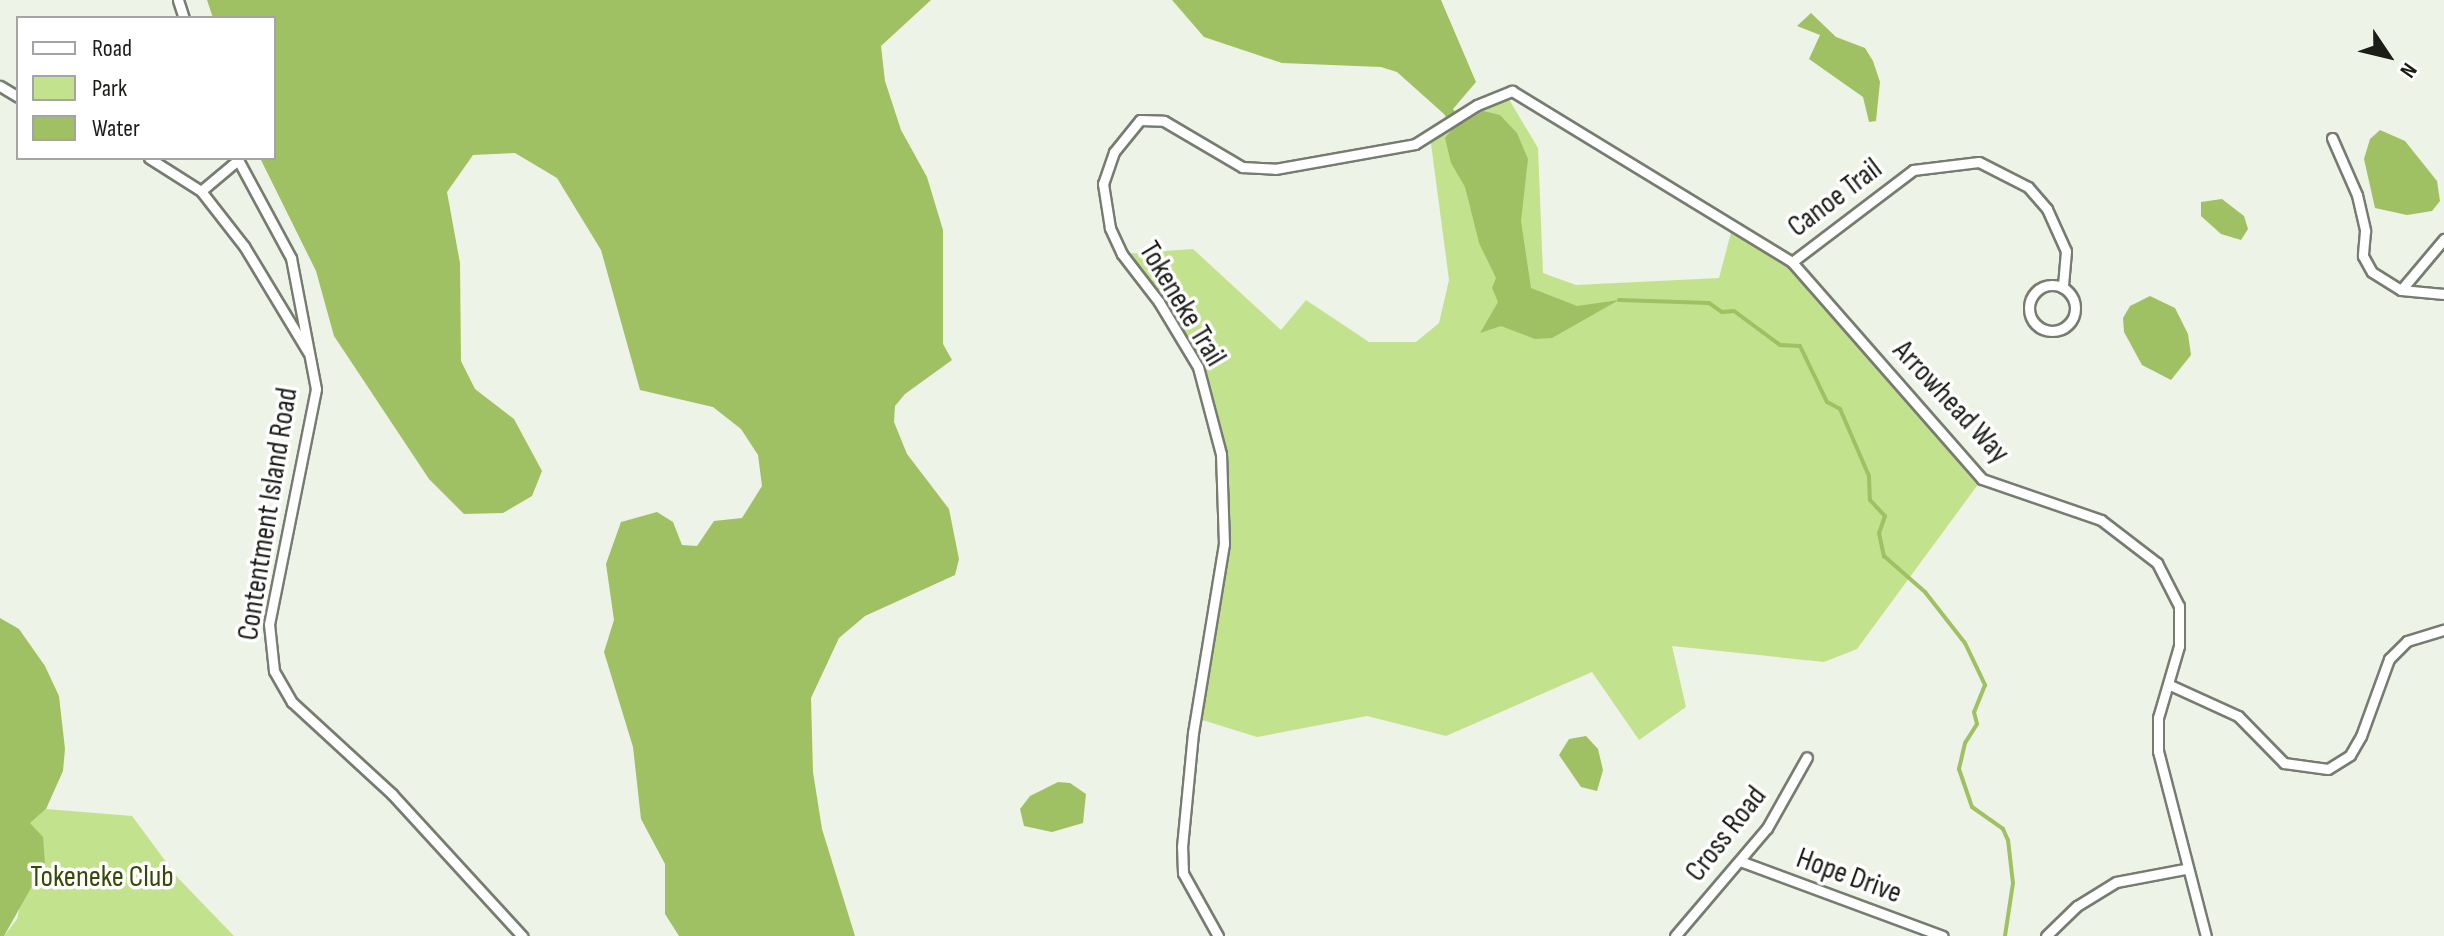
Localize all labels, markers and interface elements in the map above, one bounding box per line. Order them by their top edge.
legend [16,16,276,160]
north arrow [2348,16,2428,96]
text: Road [92,34,132,63]
text: N [2394,57,2422,83]
text: Park [92,74,127,103]
text: Water [92,114,140,143]
street label: Canoe Trail [1781,151,1889,245]
street label: Tokeneke Trail [1131,235,1233,373]
street label: Arrowhead Way [1885,333,2017,471]
street label: Contentment Island Road [230,385,306,643]
street label: Cross Road [1678,779,1774,889]
street label: Hope Drive [1791,840,1907,912]
park label: Tokeneke Club [30,859,174,895]

